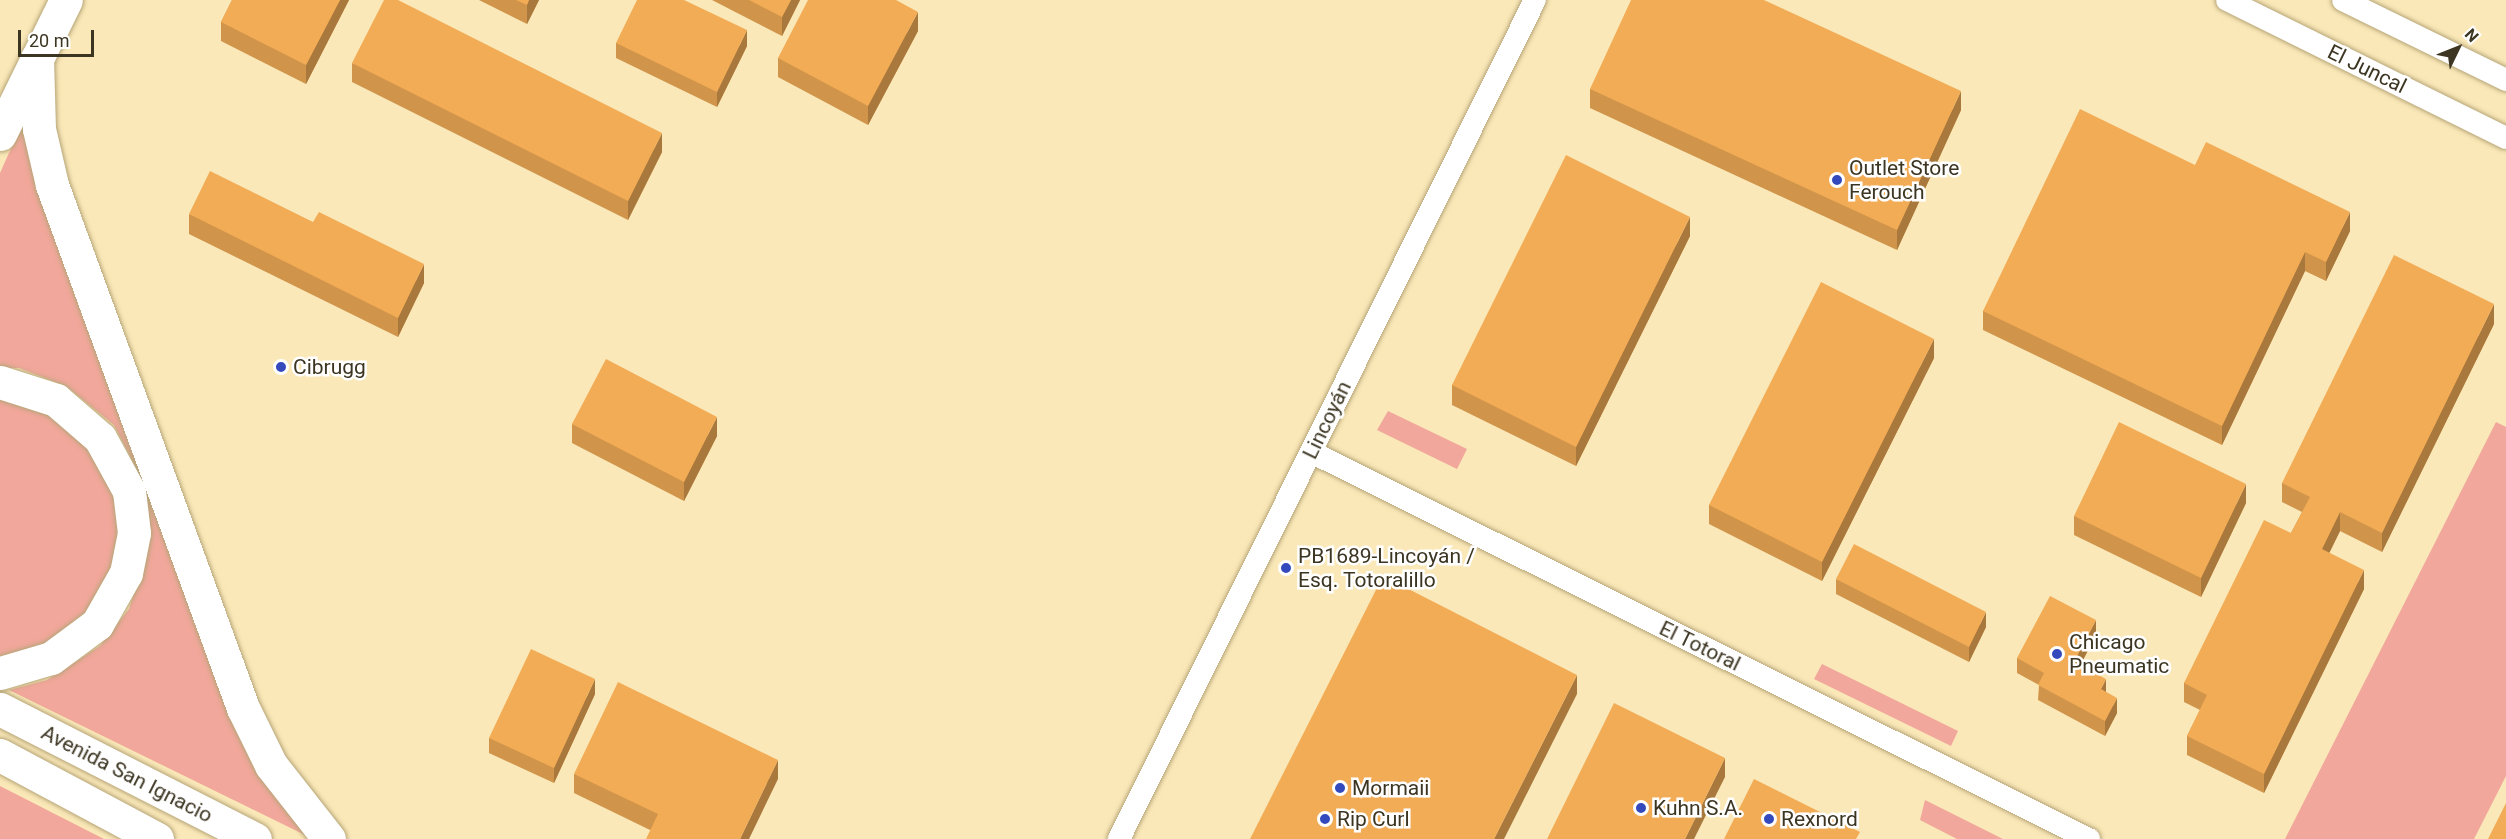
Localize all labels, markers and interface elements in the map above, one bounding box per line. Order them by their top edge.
scale bar [21,18,98,56]
north arrow [2428,18,2488,78]
text: N [2461,25,2482,46]
text: 20 m [29,30,69,51]
street label: El Juncal [2323,39,2411,99]
place label: Outlet Store Ferouch [1849,155,1959,205]
marker: Outlet Store Ferouch [1830,173,1844,187]
place label: Cibrugg [293,354,366,380]
marker: Cibrugg [274,360,288,374]
street label: Lincoyán [1297,377,1357,463]
place label: PB1689-Lincoyán / Esq. Totoralillo [1298,543,1475,593]
marker: PB1689-Lincoyán / Esq. Totoralillo [1279,561,1293,575]
street label: El Totoral [1655,615,1745,677]
place label: Chicago Pneumatic [2069,629,2169,679]
marker: Chicago Pneumatic [2050,647,2064,661]
street label: Avenida San Ignacio [37,720,217,828]
place label: Mormaii [1352,775,1429,801]
marker: Mormaii [1333,781,1347,795]
place label: Kuhn S.A. [1653,795,1743,821]
marker: Kuhn S.A. [1634,801,1648,815]
place label: Rip Curl [1337,806,1410,832]
place label: Rexnord [1781,806,1858,832]
marker: Rip Curl [1318,812,1332,826]
marker: Rexnord [1762,812,1776,826]

